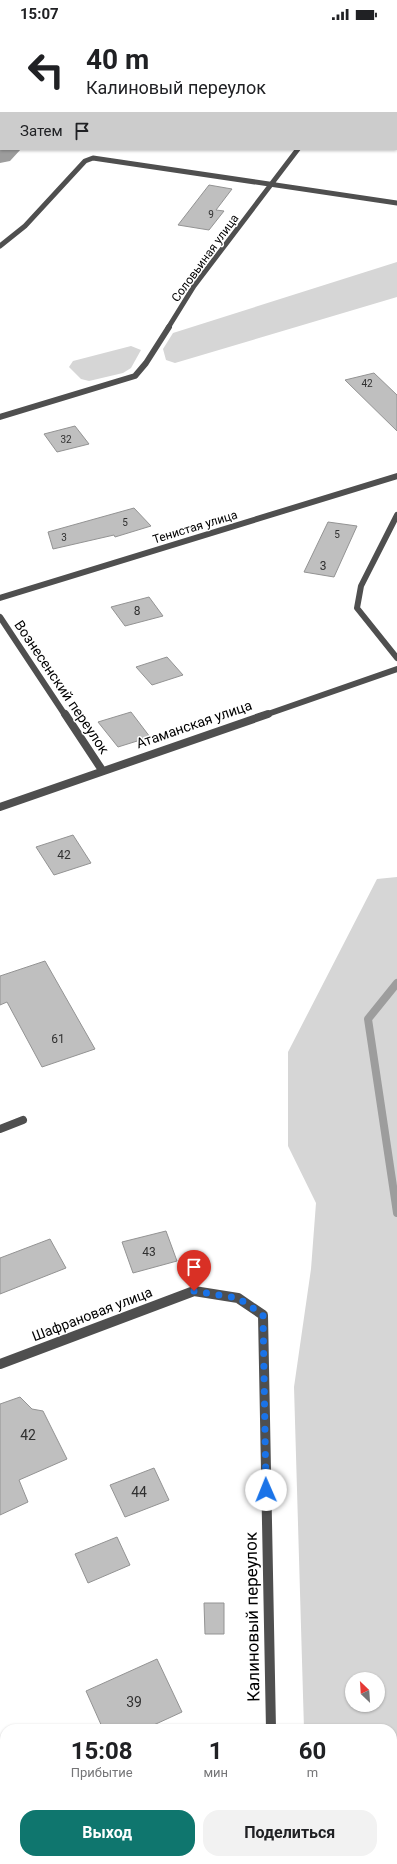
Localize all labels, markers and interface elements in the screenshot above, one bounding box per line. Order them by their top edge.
text: 15:07 [20,5,59,23]
text: 40 m [86,43,149,76]
icon: left [20,44,72,96]
text: Калиновый переулок [86,77,266,98]
icon: arrive [71,120,93,142]
text: Затем [20,122,63,140]
house number: 9 [208,209,214,220]
street label: Соловьиная улица [169,212,241,304]
house number: 42 [361,378,373,389]
house number: 32 [60,434,72,445]
street label: Тенистая улица [151,507,239,547]
house number: 5 [122,517,128,528]
house number: 5 [334,529,340,540]
house number: 3 [61,532,67,543]
house number: 3 [320,559,326,573]
house number: 8 [134,604,141,618]
street label: Вознесенский переулок [11,617,113,757]
street label: Атаманская улица [134,697,254,751]
house number: 42 [57,848,71,862]
house number: 61 [51,1032,65,1046]
house number: 43 [142,1245,156,1259]
pin [177,1250,211,1291]
icon: arrive [183,1256,205,1278]
street label: Шафрановая улица [30,1284,154,1344]
house number: 42 [20,1427,36,1443]
position arrow [245,1469,287,1511]
house number: 44 [131,1484,147,1500]
street label: Калиновый переулок [241,1531,263,1702]
north arrow [345,1672,385,1712]
map controls [345,1672,385,1712]
house number: 39 [126,1694,142,1710]
text: 15:08 [71,1737,133,1765]
text: 1 [209,1737,223,1765]
text: 60 [299,1737,326,1765]
text: Прибытие [71,1765,133,1780]
text: мин [203,1765,228,1780]
text: m [307,1765,318,1780]
button: Выход [20,1810,195,1856]
button: Поделиться [203,1810,377,1856]

